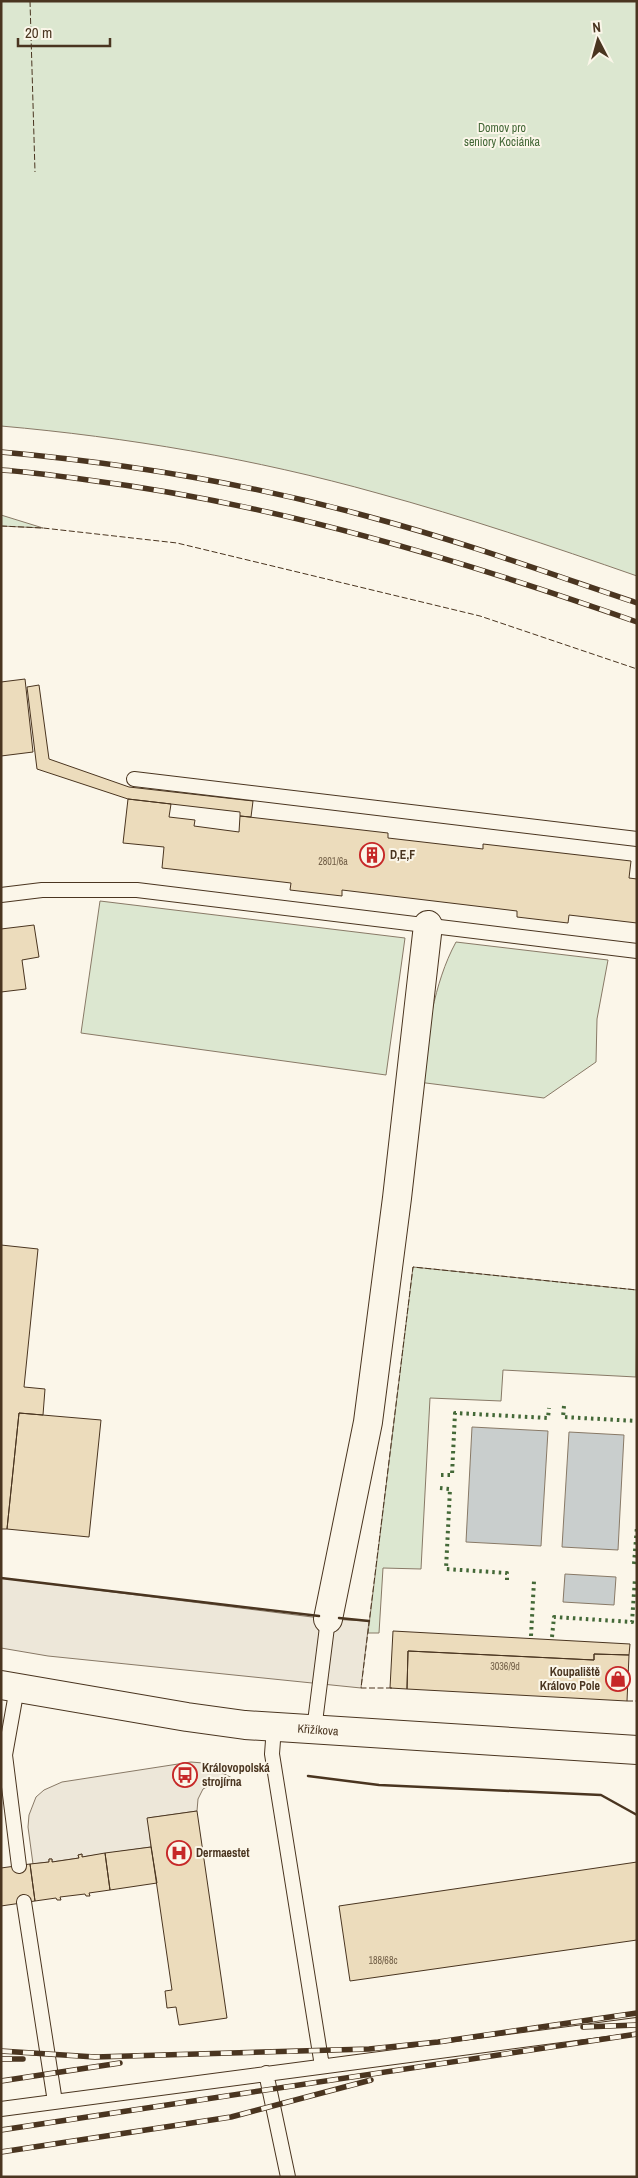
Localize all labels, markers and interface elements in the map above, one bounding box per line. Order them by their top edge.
scale bar [18,15,110,47]
north arrow [573,15,623,65]
text: N [592,18,602,36]
text: 20 m [25,22,52,43]
park label: Domov pro seniory Kociánka [464,120,541,150]
building icon: D,E,F [359,842,385,868]
place label: D,E,F [390,847,415,863]
house number: 2801/6a [318,855,348,868]
house number: 3036/9d [490,1660,520,1673]
place label: Koupaliště Královo Pole [540,1664,601,1694]
shop icon: Koupaliště Královo Pole [605,1666,631,1692]
street label: Křižíkova [297,1721,340,1739]
place label: Královopolská strojírna [202,1760,270,1790]
bus stop icon: Královopolská strojírna [172,1762,198,1788]
hospital icon: Dermaestet [166,1840,192,1866]
place label: Dermaestet [196,1845,250,1861]
house number: 188/68c [368,1954,398,1967]

